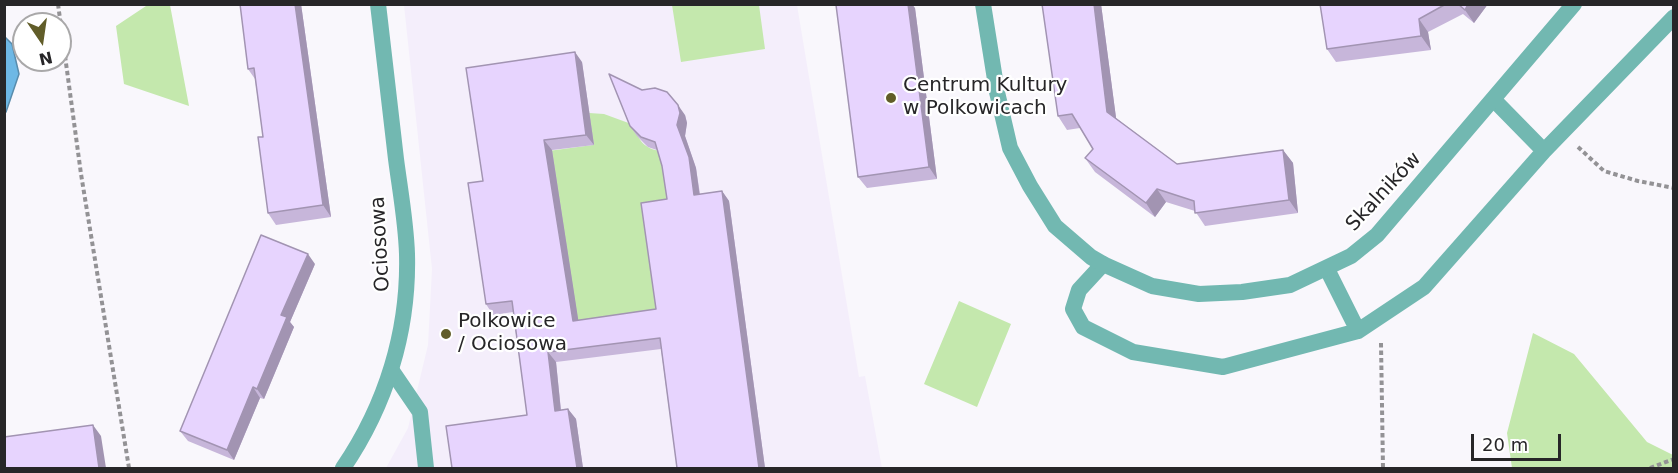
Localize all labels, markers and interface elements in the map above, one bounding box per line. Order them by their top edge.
north arrow [12,12,72,72]
text: N [37,47,54,69]
place label: Centrum Kultury w Polkowicach [903,74,1067,121]
marker: Centrum Kultury w Polkowicach [884,91,898,105]
street label: Skalników [1341,147,1427,237]
street label: Ociosowa [367,196,395,292]
place label: Polkowice / Ociosowa [458,310,567,357]
marker: Polkowice / Ociosowa [439,327,453,341]
scale bar [1474,422,1564,460]
text: 20 m [1482,434,1528,455]

